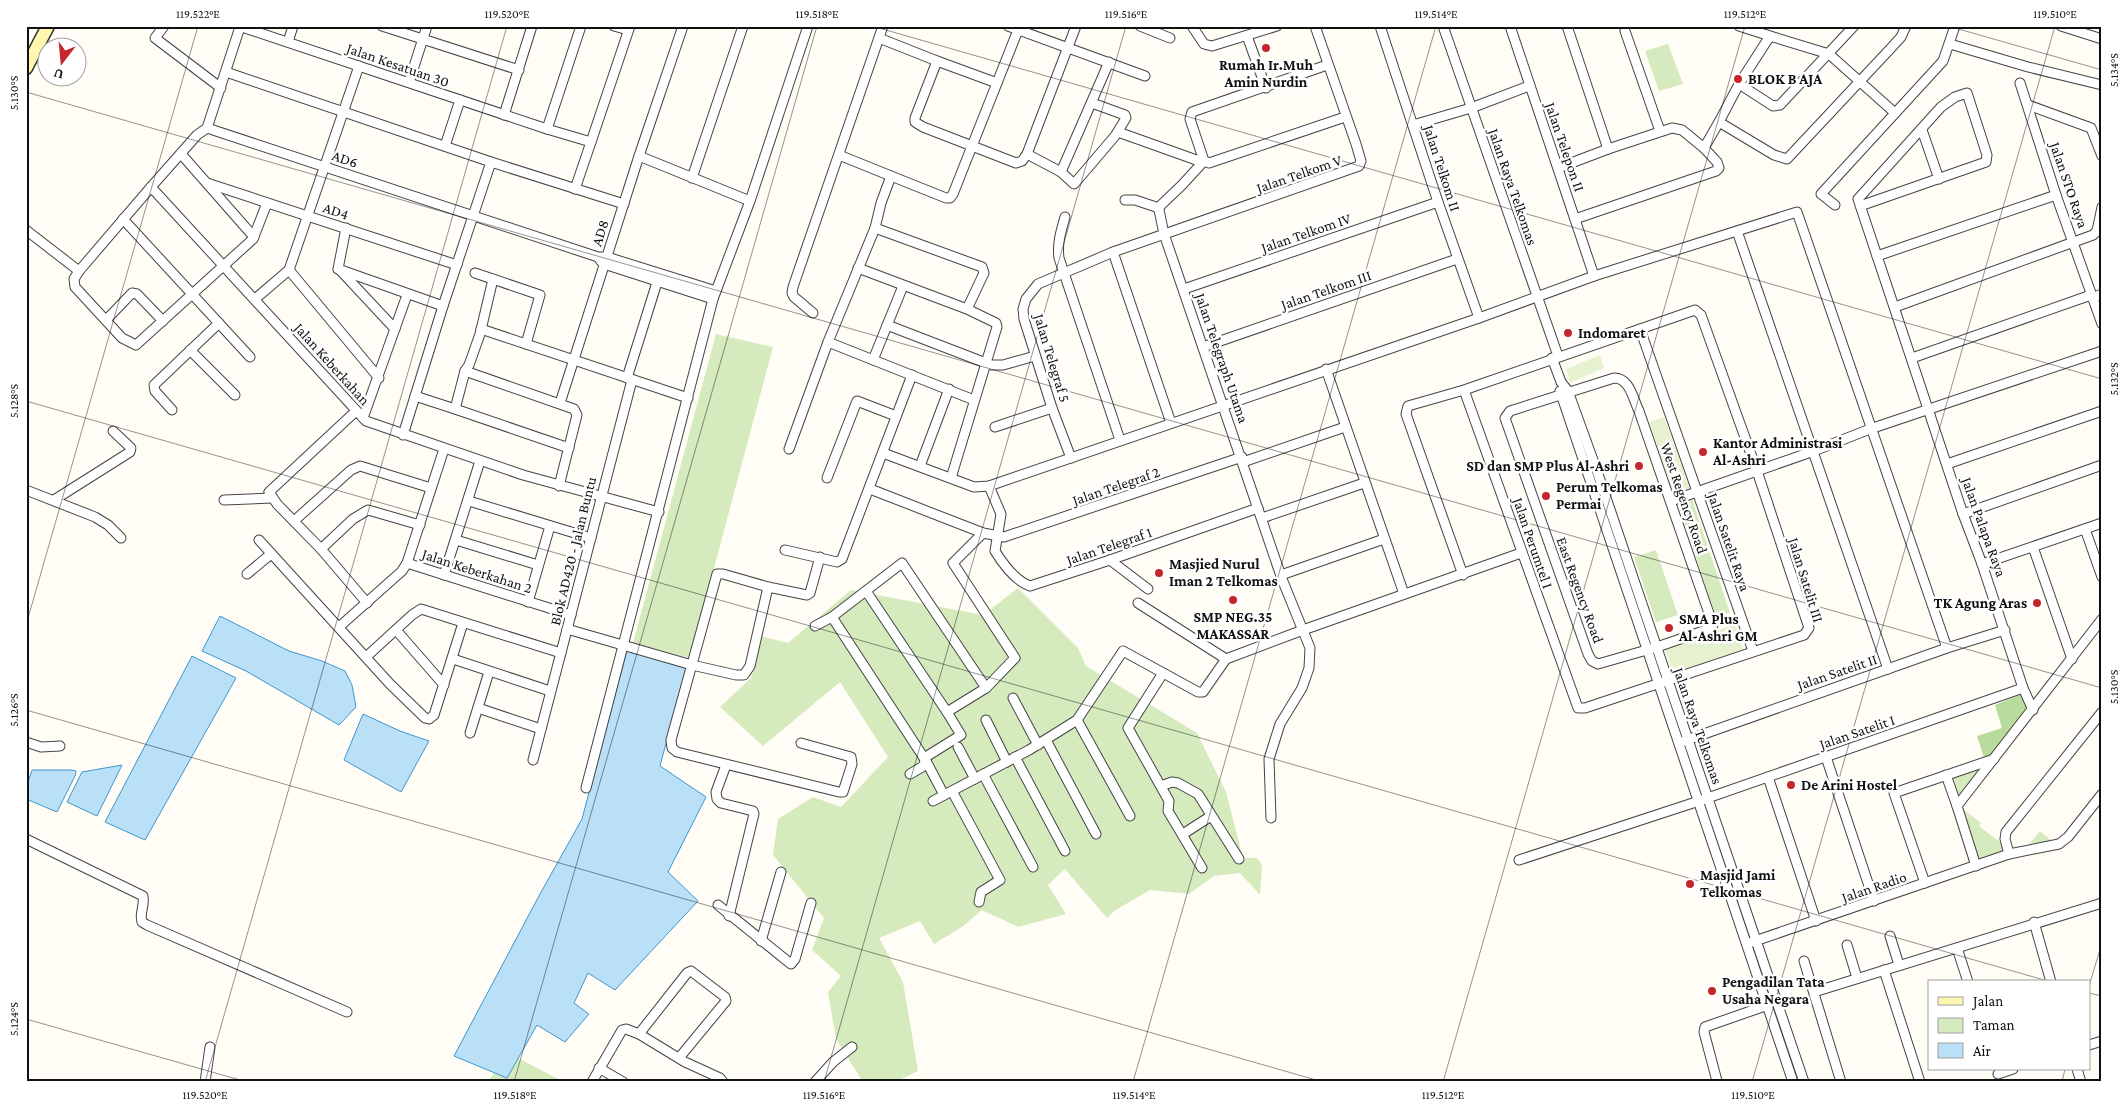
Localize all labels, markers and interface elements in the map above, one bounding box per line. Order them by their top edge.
text: 119.522°E [176,7,220,21]
text: 119.520°E [484,7,530,21]
text: 119.518°E [795,7,839,21]
text: 119.516°E [1105,7,1148,21]
text: 119.514°E [1415,7,1458,21]
text: 119.512°E [1724,7,1767,21]
text: 119.510°E [2033,7,2077,21]
north arrow [38,38,88,88]
street label: Jalan Kesatuan 30 [342,39,451,91]
marker: Rumah Ir.Muh Amin Nurdin [1260,42,1272,54]
text: 5.134°S [2107,53,2121,87]
place label: Rumah Ir.Muh Amin Nurdin [1219,57,1313,90]
text: U [51,65,65,84]
place label: BLOK B AJA [1748,71,1823,87]
marker: BLOK B AJA [1732,73,1744,85]
text: 5.130°S [7,75,21,110]
street label: Jalan Telepon II [1541,98,1588,194]
street label: Jalan Telkom II [1419,121,1463,213]
street label: Jalan Raya Telkomas [1484,125,1541,248]
street label: Jalan STO Raya [2045,138,2091,230]
street label: AD6 [330,147,360,171]
street label: Jalan Telkom V [1252,152,1344,198]
street label: AD4 [321,199,351,223]
street label: Jalan Telkom IV [1257,210,1354,257]
street label: AD8 [588,218,612,248]
street label: Jalan Telkom III [1277,267,1373,315]
street label: Jalan Telegraph Utama [1191,289,1252,425]
street label: Jalan Telegraf 5 [1029,310,1073,404]
street label: Jalan Keberkahan [289,318,373,409]
place label: Indomaret [1578,325,1646,341]
marker: Indomaret [1562,327,1574,339]
text: 5.132°S [2107,362,2121,396]
text: 5.128°S [7,384,21,418]
place label: Kantor Administrasi Al-Ashri [1712,435,1843,468]
street label: West Regency Road [1657,440,1711,556]
marker: Kantor Administrasi Al-Ashri [1697,446,1709,458]
place label: SD dan SMP Plus Al-Ashri [1466,458,1630,474]
marker: SD dan SMP Plus Al-Ashri [1633,460,1645,472]
street label: Jalan Telegraf 2 [1068,464,1162,510]
street label: Jalan Palapa Raya [1957,473,2009,579]
street label: Blok AD420 - Jalan Buntu [547,475,600,627]
place label: Perum Telkomas Permai [1556,479,1663,512]
street label: Jalan Satelit Raya [1703,489,1753,594]
marker: Perum Telkomas Permai [1540,490,1552,502]
street label: Jalan Perumtel I [1508,494,1556,591]
street label: Jalan Telegraf 1 [1062,524,1154,570]
street label: Jalan Satelit III [1784,534,1826,625]
street label: East Regency Road [1552,535,1607,646]
street label: Jalan Keberkahan 2 [418,545,534,597]
place label: Masjied Nurul Iman 2 Telkomas [1169,556,1278,589]
marker: Masjied Nurul Iman 2 Telkomas [1153,567,1165,579]
marker: SMP NEG.35 MAKASSAR [1227,594,1239,606]
place label: TK Agung Aras [1933,595,2027,611]
marker: TK Agung Aras [2031,597,2043,609]
place label: SMP NEG.35 MAKASSAR [1194,609,1272,642]
place label: SMA Plus Al-Ashri GM [1678,611,1758,644]
marker: SMA Plus Al-Ashri GM [1663,622,1675,634]
street label: Jalan Satelit II [1793,651,1879,695]
street label: Jalan Raya Telkomas [1669,664,1726,787]
text: 5.130°S [2107,669,2121,704]
text: 5.126°S [7,693,21,727]
street label: Jalan Satelit I [1815,712,1897,754]
place label: De Arini Hostel [1801,777,1898,793]
marker: De Arini Hostel [1785,779,1797,791]
place label: Masjid Jami Telkomas [1700,867,1776,900]
street label: Jalan Radio [1838,868,1909,907]
marker: Masjid Jami Telkomas [1684,878,1696,890]
place label: Pengadilan Tata Usaha Negara [1722,974,1825,1007]
legend [1928,980,2090,1070]
marker: Pengadilan Tata Usaha Negara [1706,985,1718,997]
text: Jalan [1971,993,2003,1010]
text: 5.124°S [7,1002,21,1036]
text: Taman [1973,1017,2015,1033]
text: Air [1973,1043,1991,1059]
text: 119.520°E [182,1088,228,1102]
text: 119.518°E [493,1088,537,1102]
text: 119.516°E [803,1088,846,1102]
text: 119.514°E [1113,1088,1156,1102]
text: 119.512°E [1422,1088,1465,1102]
text: 119.510°E [1731,1088,1775,1102]

